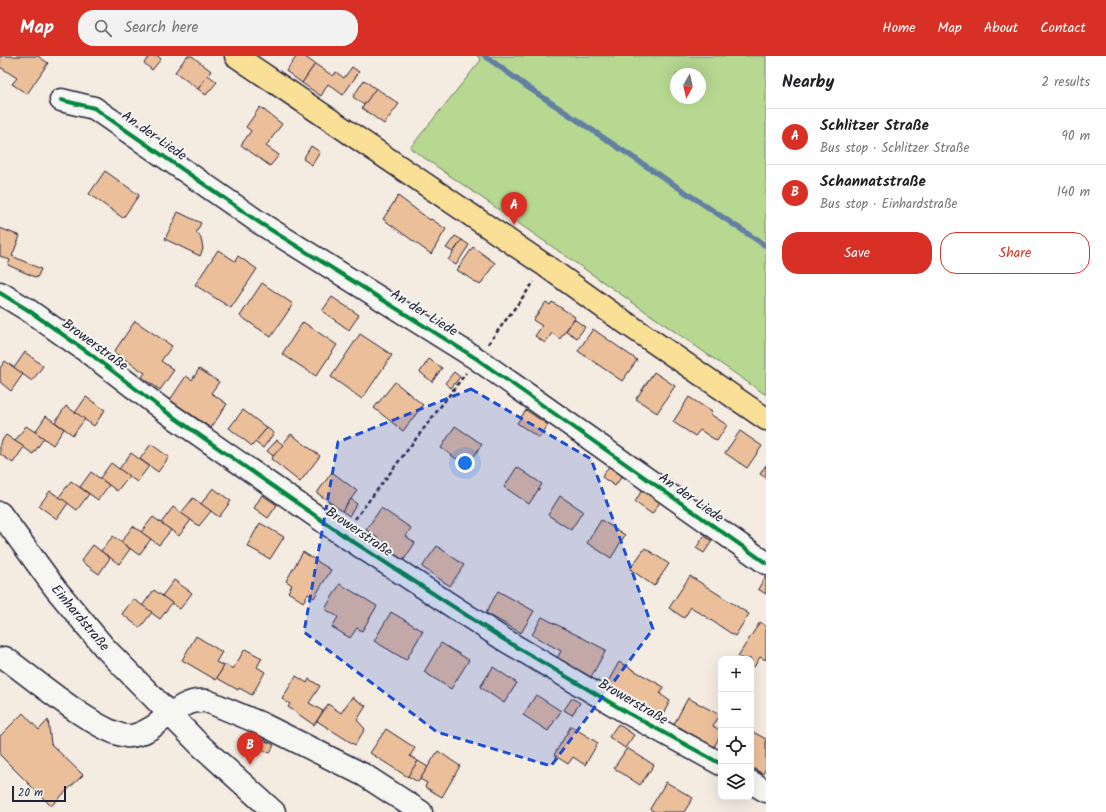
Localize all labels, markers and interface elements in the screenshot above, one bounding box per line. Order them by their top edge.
search box [78,10,358,46]
text: Map [20,13,54,43]
text: Search here [124,16,198,40]
icon: search [92,17,114,39]
text: Home [882,17,916,39]
text: Map [938,17,962,39]
text: About [984,17,1018,39]
text: Contact [1040,17,1086,39]
north arrow [670,68,706,104]
text: Nearby [782,69,834,96]
text: 2 results [1042,72,1090,93]
street label: An der Liede [117,105,192,167]
text: Schlitzer Straße [820,114,929,138]
text: A [791,126,799,147]
text: 90 m [1062,126,1090,147]
text: Bus stop · Schlitzer Straße [820,138,969,159]
text: Schannatstraße [820,170,926,194]
text: B [791,182,799,203]
text: 140 m [1057,182,1090,203]
pin: A [501,192,527,225]
text: Bus stop · Einhardstraße [820,194,957,215]
button: Save [782,232,932,274]
button: Share [940,232,1090,274]
street label: An der Liede [386,284,463,343]
street label: Browerstraße [57,313,133,377]
your location [455,453,475,473]
street label: An der Liede [654,467,729,529]
street label: Browerstraße [321,501,398,563]
street label: Einhardstraße [45,580,115,657]
map controls [718,656,754,800]
button: + [718,656,754,692]
street label: Browerstraße [594,673,673,731]
button: − [718,692,754,728]
button: locate [718,728,754,764]
pin: B [237,732,263,765]
button: layers [718,764,754,800]
scale bar [12,784,66,803]
text: 20 m [18,784,43,802]

